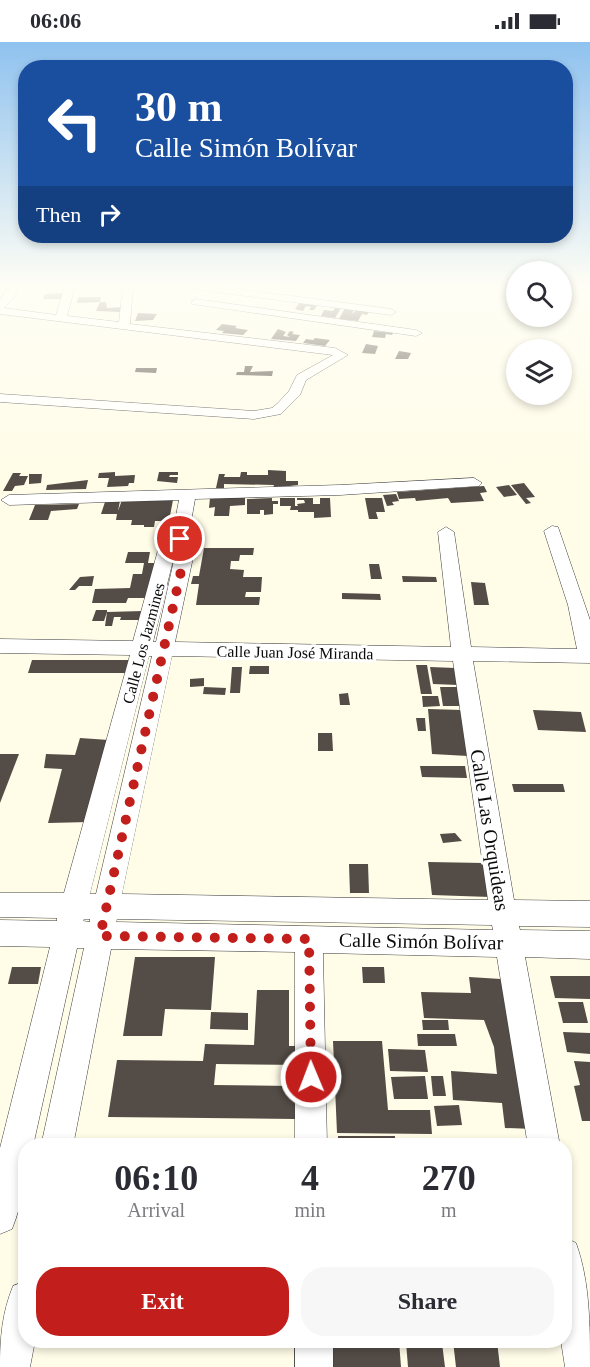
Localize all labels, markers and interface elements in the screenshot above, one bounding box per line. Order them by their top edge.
text: 06:06 [30,8,81,33]
icon: left [36,84,114,162]
text: 30 m [135,84,223,130]
text: Calle Simón Bolívar [135,133,357,163]
icon: right [93,198,126,231]
text: Then [36,202,81,227]
map controls [506,261,572,405]
button: search [506,261,572,327]
button: layers [506,339,572,405]
pin [154,513,205,564]
icon: arrive [163,522,196,555]
street label: Calle Los Jazmines [119,581,168,705]
street label: Calle Juan José Miranda [216,643,374,662]
street label: Calle Las Orquideas [465,748,514,913]
street label: Calle Simón Bolívar [339,929,504,953]
position arrow [279,1045,343,1109]
text: 06:10 [114,1158,198,1198]
text: 4 [301,1158,319,1198]
text: 270 [422,1158,476,1198]
text: Arrival [127,1199,185,1221]
text: min [294,1199,326,1221]
text: m [441,1199,457,1221]
button: Exit [36,1267,289,1336]
button: Share [301,1267,554,1336]

